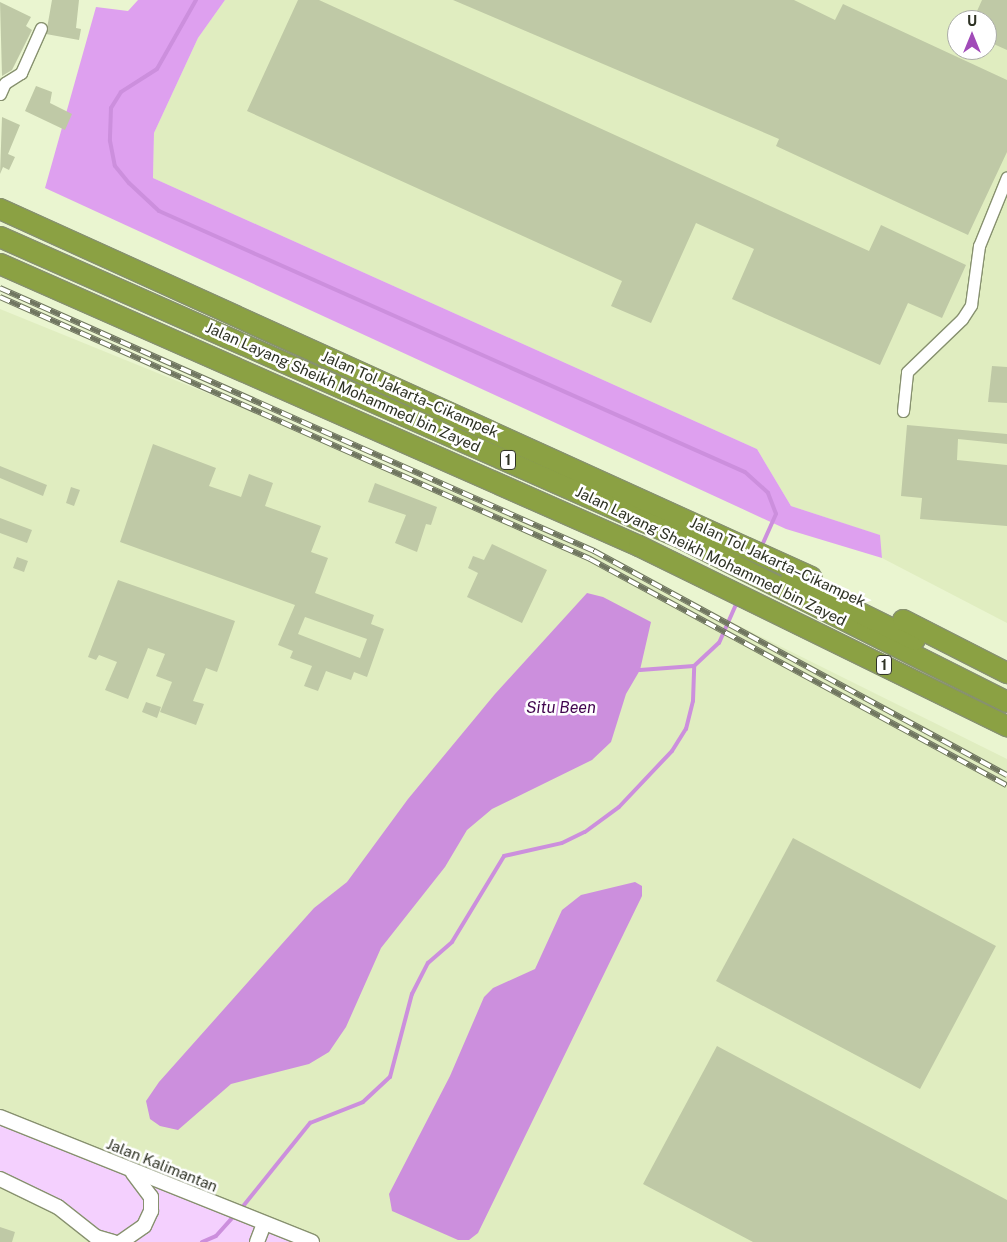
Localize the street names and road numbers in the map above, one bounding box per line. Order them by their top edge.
street label: Jalan Layang Sheikh Mohammed bin Zayed [203,318,483,456]
street label: Jalan Tol Jakarta–Cikampek [319,347,501,441]
road number: 1 [499,448,517,472]
street label: Jalan Layang Sheikh Mohammed bin Zayed [573,482,849,630]
street label: Jalan Tol Jakarta–Cikampek [687,513,869,611]
road number: 1 [875,654,893,676]
street label: Jalan Kalimantan [104,1135,220,1195]

